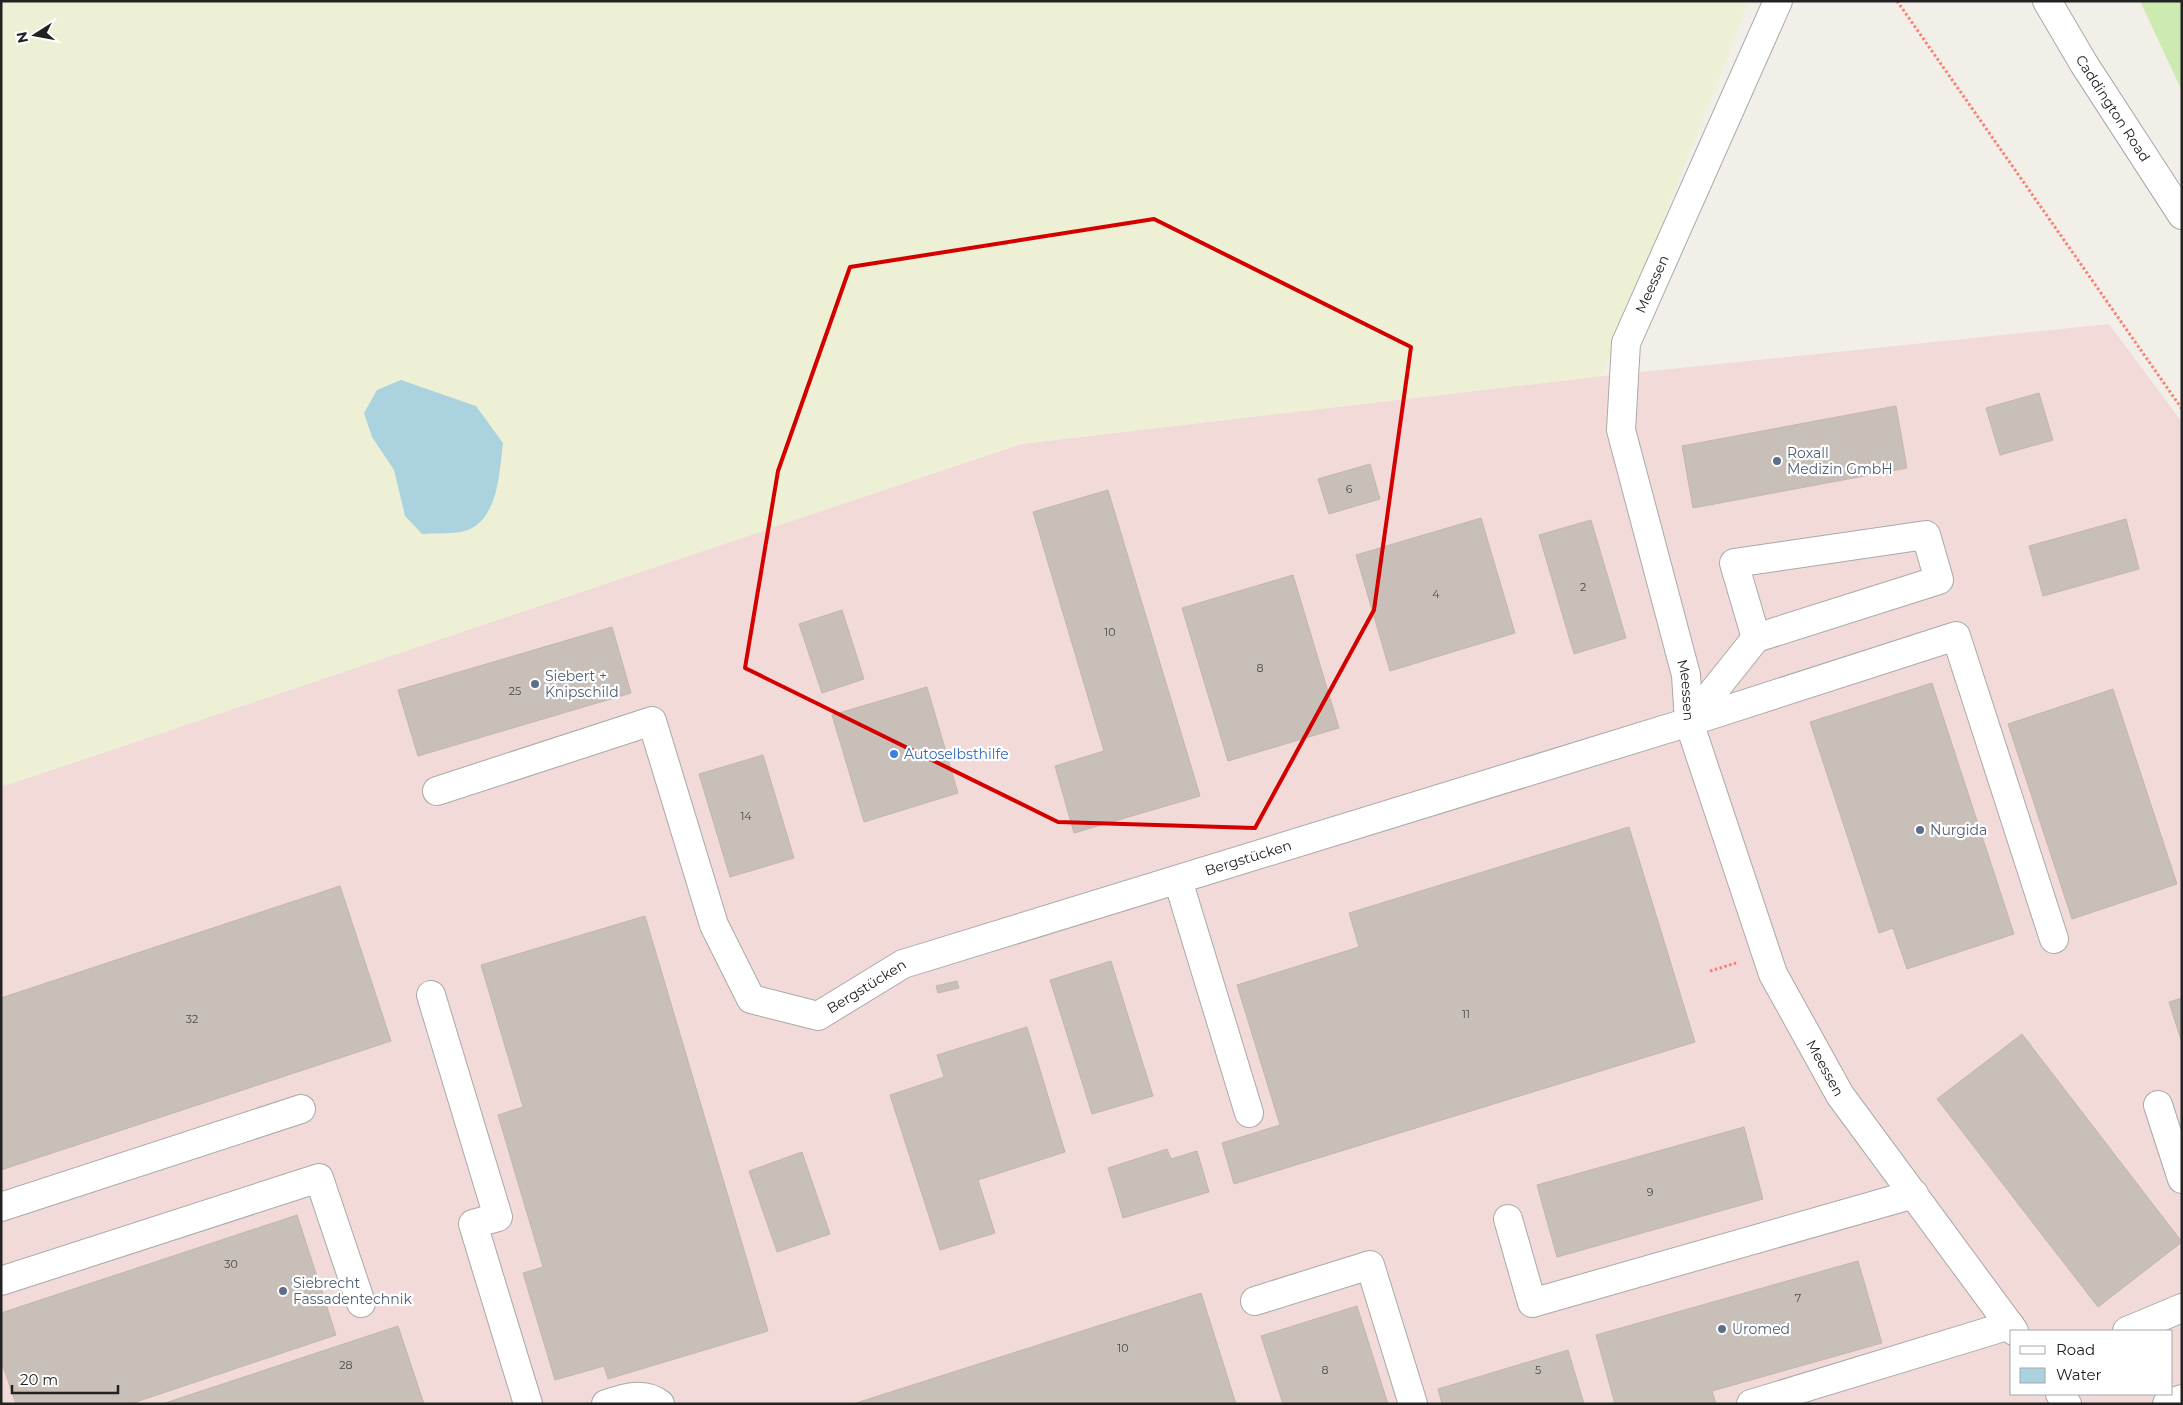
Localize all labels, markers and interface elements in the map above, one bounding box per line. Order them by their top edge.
north arrow [10,10,60,60]
text: N [12,30,32,45]
street label: Caddington Road [2072,52,2154,165]
street label: Meessen [1631,252,1673,316]
place label: Roxall Medizin GmbH [1787,444,1893,478]
marker: Roxall Medizin GmbH [1771,455,1783,467]
house number: 6 [1346,482,1353,496]
house number: 2 [1580,580,1586,594]
house number: 4 [1432,587,1440,601]
house number: 10 [1104,625,1116,639]
street label: Meessen [1673,657,1698,722]
house number: 8 [1256,661,1264,675]
place label: Siebert + Knipschild [545,667,619,701]
marker: Siebert + Knipschild [529,678,541,690]
house number: 25 [509,684,521,698]
place label: Autoselbsthilfe [904,745,1009,763]
marker: Autoselbsthilfe [888,748,900,760]
house number: 14 [740,809,752,823]
place label: Nurgida [1930,821,1987,839]
marker: Nurgida [1914,824,1926,836]
street label: Bergstücken [1203,836,1294,880]
street label: Bergstücken [823,955,909,1017]
house number: 11 [1462,1007,1470,1021]
house number: 32 [186,1012,198,1026]
street label: Meessen [1802,1037,1848,1099]
house number: 9 [1647,1185,1654,1199]
house number: 30 [224,1257,238,1271]
place label: Siebrecht Fassadentechnik [293,1274,413,1308]
marker: Siebrecht Fassadentechnik [277,1285,289,1297]
house number: 7 [1795,1291,1801,1305]
place label: Uromed [1732,1320,1790,1338]
marker: Uromed [1716,1323,1728,1335]
legend [2010,1330,2173,1395]
text: Road [2056,1340,2095,1359]
house number: 10 [1117,1341,1129,1355]
house number: 28 [339,1358,353,1372]
scale bar [12,1362,119,1394]
house number: 8 [1321,1363,1329,1377]
house number: 5 [1535,1363,1541,1377]
text: Water [2056,1365,2102,1384]
text: 20 m [20,1370,58,1389]

